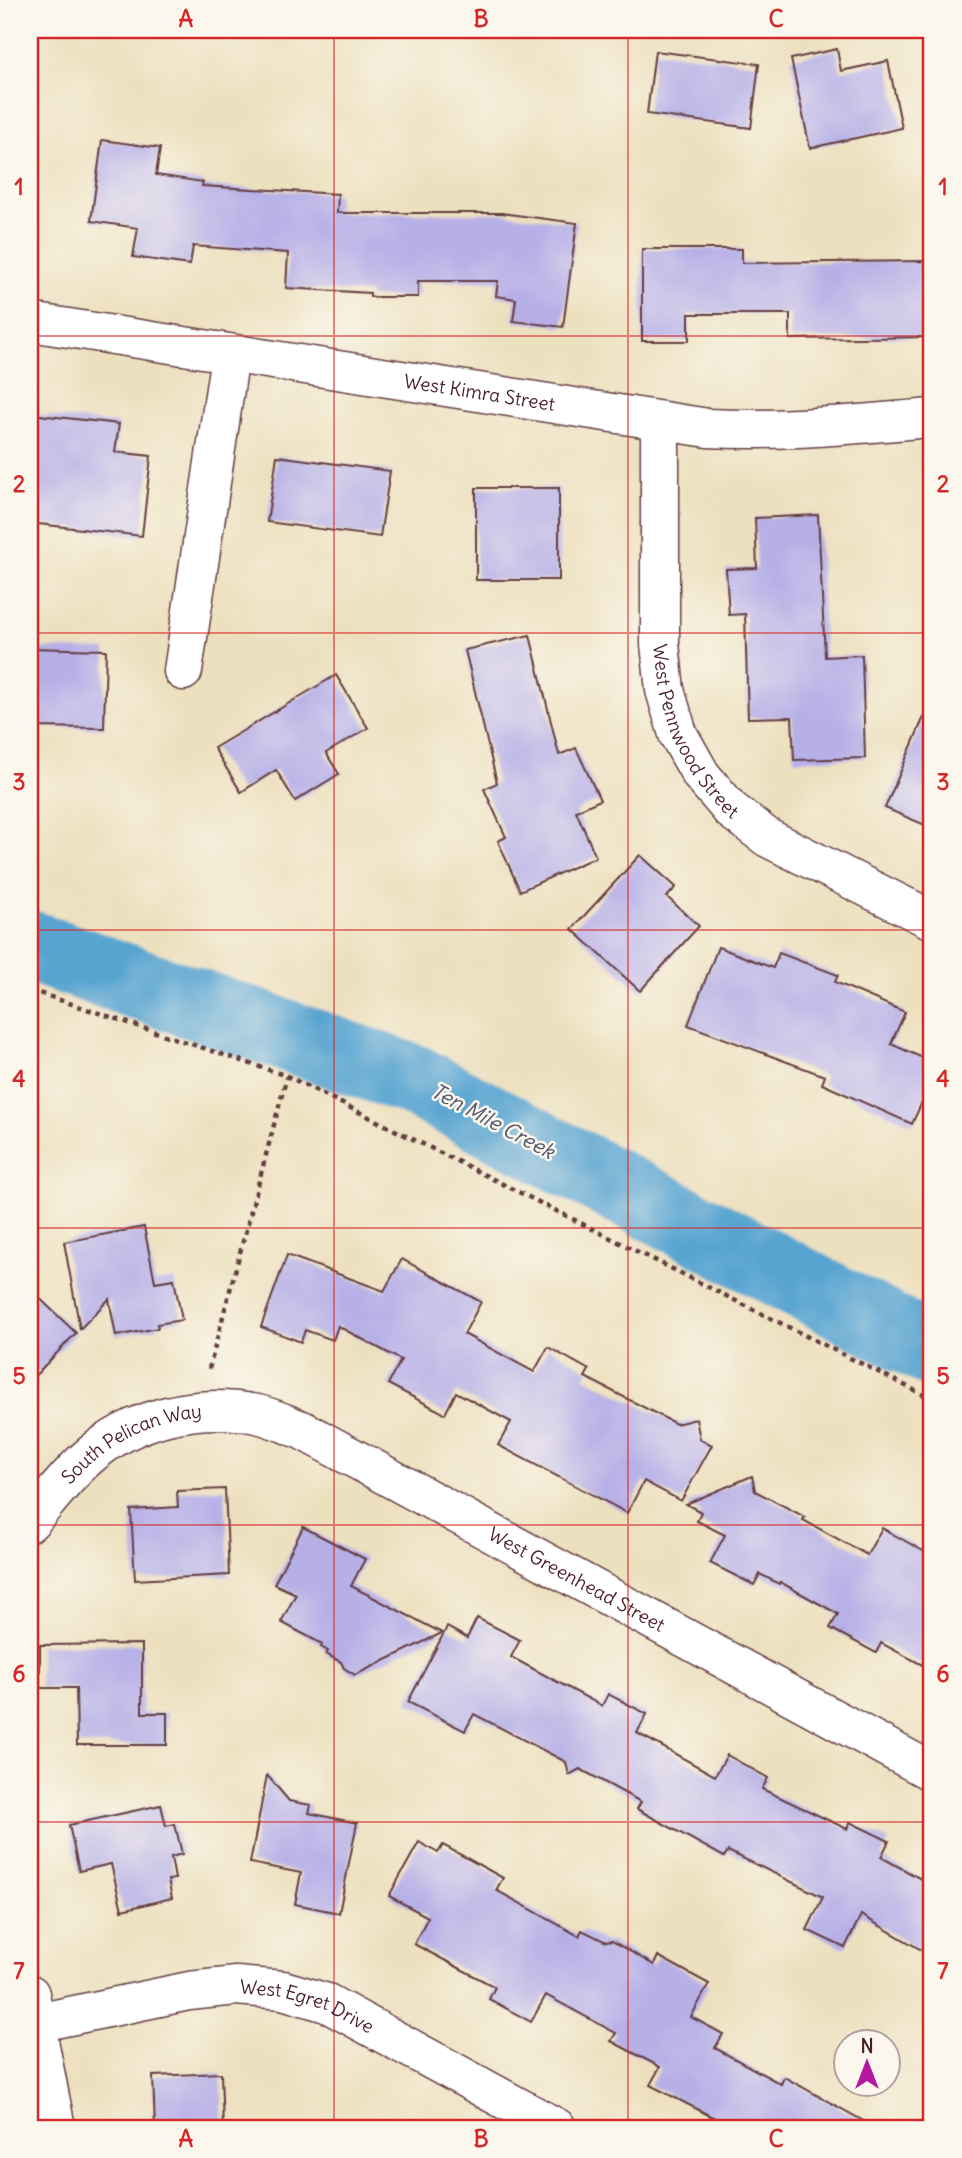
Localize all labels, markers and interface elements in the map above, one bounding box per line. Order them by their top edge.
text: A [179,4,194,33]
text: B [473,4,489,33]
text: C [768,4,784,33]
text: 1 [14,172,24,201]
text: 1 [938,172,948,201]
street label: West Kimra Street [402,369,557,416]
text: 2 [13,469,26,498]
text: 2 [937,469,950,498]
street label: West Pennwood Street [648,643,744,824]
text: 3 [12,767,26,796]
text: 3 [936,767,950,796]
text: 4 [12,1064,26,1093]
text: 4 [936,1064,950,1093]
water label: Ten Mile Creek [427,1077,560,1165]
text: 5 [12,1361,26,1390]
text: 5 [936,1361,950,1390]
street label: South Pelican Way [56,1399,203,1489]
street label: West Greenhead Street [484,1522,669,1637]
text: 6 [12,1659,26,1688]
text: 6 [936,1659,950,1688]
text: 7 [13,1956,25,1985]
text: 7 [937,1956,949,1985]
street label: West Egret Drive [239,1974,378,2038]
north arrow [832,2028,902,2098]
text: N [860,2034,874,2058]
text: A [179,2124,194,2153]
text: B [473,2124,489,2153]
text: C [768,2124,784,2153]

